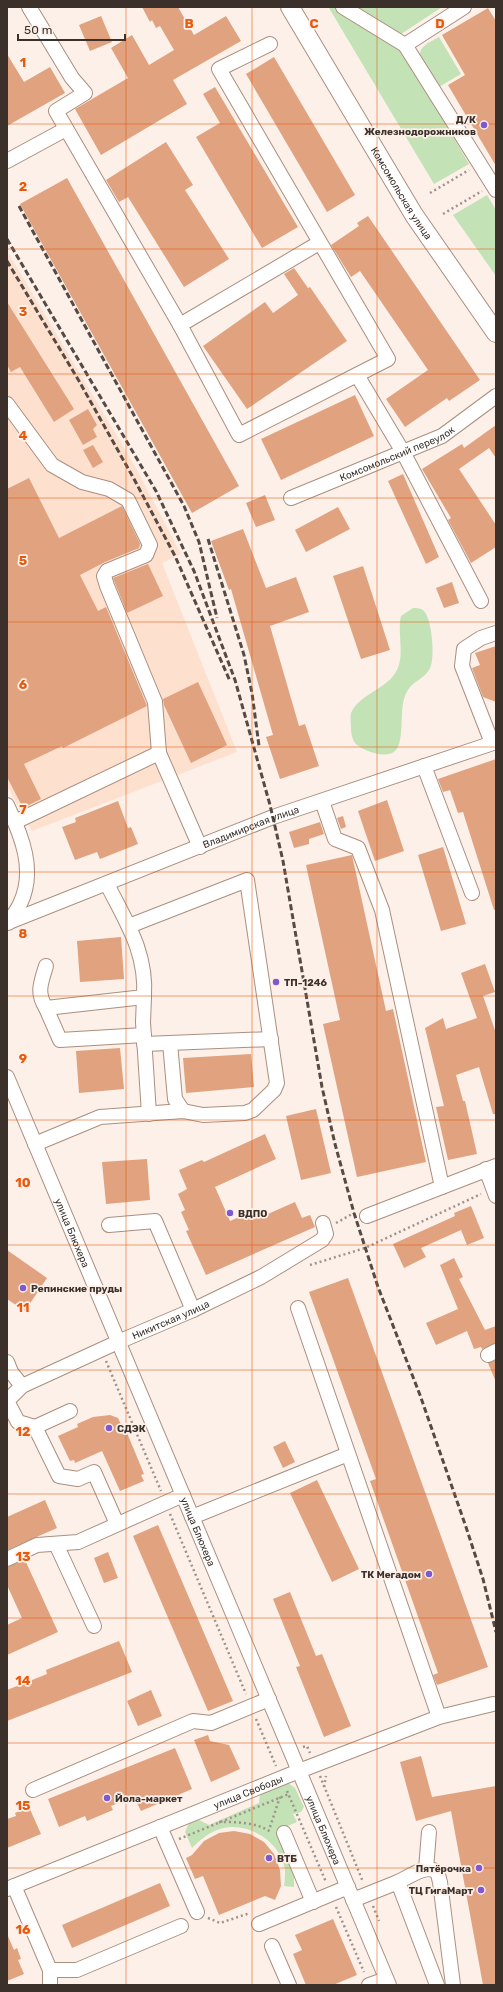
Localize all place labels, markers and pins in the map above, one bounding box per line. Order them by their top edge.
place label: Д/К Железнодорожников [364,114,476,138]
marker: Д/К Железнодорожников [479,120,489,130]
marker: ТП-1246 [271,977,281,987]
place label: ТП-1246 [284,977,327,989]
marker: ВДПО [225,1208,235,1218]
place label: ВДПО [238,1208,267,1220]
marker: Репинские пруды [18,1283,28,1293]
place label: Репинские пруды [31,1283,122,1295]
marker: СДЭК [104,1423,114,1433]
place label: СДЭК [117,1423,146,1435]
place label: ТК Мегадом [361,1569,421,1581]
marker: ТК Мегадом [424,1569,434,1579]
marker: Йола-маркет [102,1793,112,1803]
place label: Йола-маркет [115,1793,183,1805]
marker: ВТБ [264,1853,274,1863]
place label: ВТБ [277,1853,297,1865]
place label: Пятёрочка [416,1863,471,1875]
marker: Пятёрочка [474,1863,484,1873]
place label: ТЦ ГигаМарт [409,1885,474,1897]
marker: ТЦ ГигаМарт [476,1885,486,1895]

